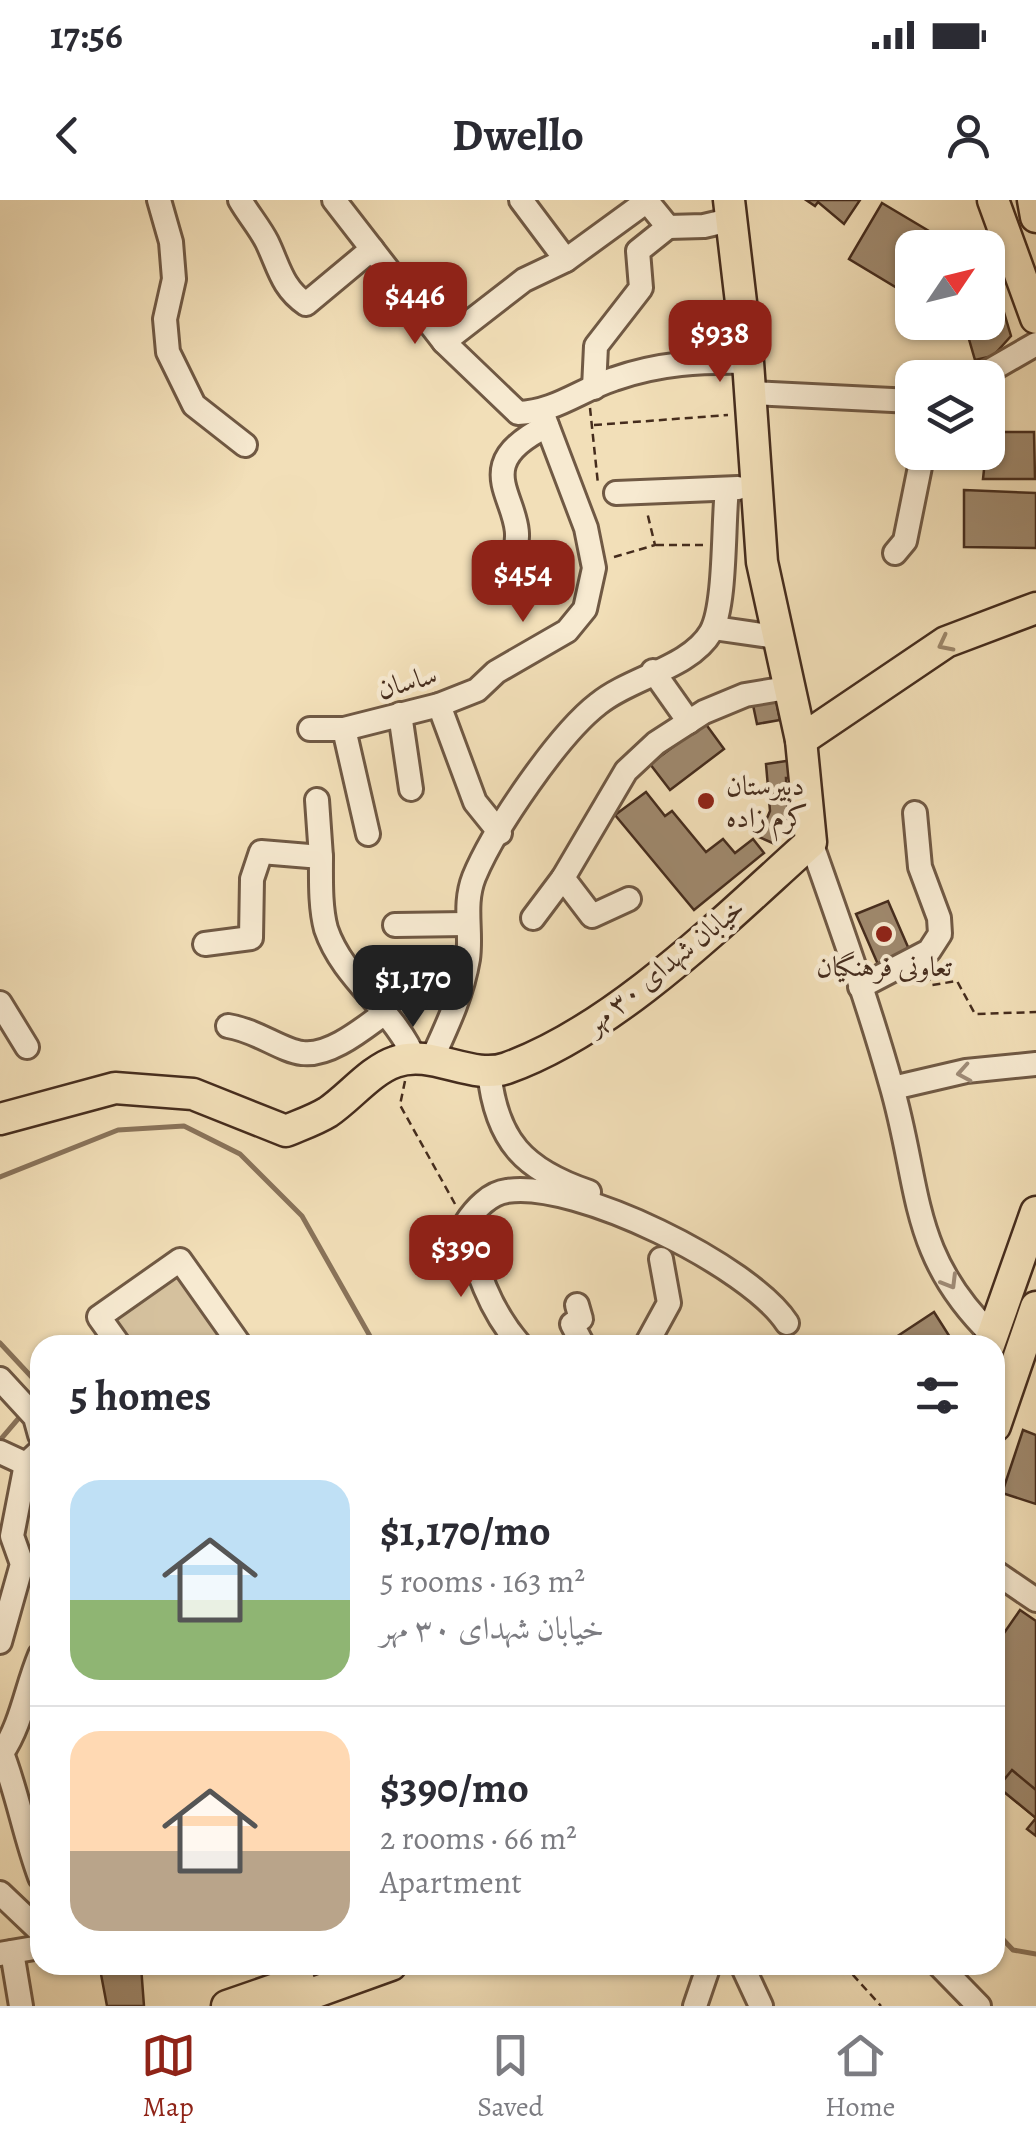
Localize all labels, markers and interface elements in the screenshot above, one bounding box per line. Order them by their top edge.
text: 17:56 [50,9,123,61]
text: Dwello [452,104,584,166]
icon: back [40,108,95,163]
icon: person [941,108,996,163]
north arrow [895,230,1005,340]
map controls [895,230,1005,470]
pin: $446 [356,262,474,347]
text: $446 [385,272,445,316]
pin: $938 [661,300,779,385]
text: $938 [691,310,749,354]
button: layers [895,360,1005,470]
pin: $454 [464,540,582,625]
text: $454 [494,550,552,594]
one-way arrow [938,632,956,651]
street label: ساسان [373,655,442,709]
place label: دبیرستان کرم زاده [726,767,808,842]
marker: دبیرستان کرم زاده [695,790,717,812]
street label: خیابان شهدای ۳۰ مهر [574,889,753,1044]
marker: تعاونی فرهنگیان [873,923,895,945]
pin: $1,170 [332,945,494,1030]
place label: تعاونی فرهنگیان [816,948,952,986]
text: $1,170 [375,955,451,999]
one-way arrow [956,1062,972,1083]
pin: $390 [402,1215,520,1300]
text: $390 [431,1225,491,1269]
one-way arrow [937,1271,956,1289]
text: 5 homes [70,1367,211,1424]
icon: filters [910,1368,965,1423]
text: $1,170/mo [380,1502,551,1559]
icon: home [150,1520,270,1640]
text: 5 rooms · 163 m² [380,1559,585,1603]
text: خیابان شهدای ۳۰ مهر [380,1606,604,1650]
text: $390/mo [380,1759,529,1816]
icon: home [150,1771,270,1891]
text: 2 rooms · 66 m² [380,1816,577,1860]
text: Apartment [380,1860,522,1904]
tab: Map [141,2028,196,2126]
tab: Saved [477,2028,544,2126]
tab: Home [825,2028,895,2126]

